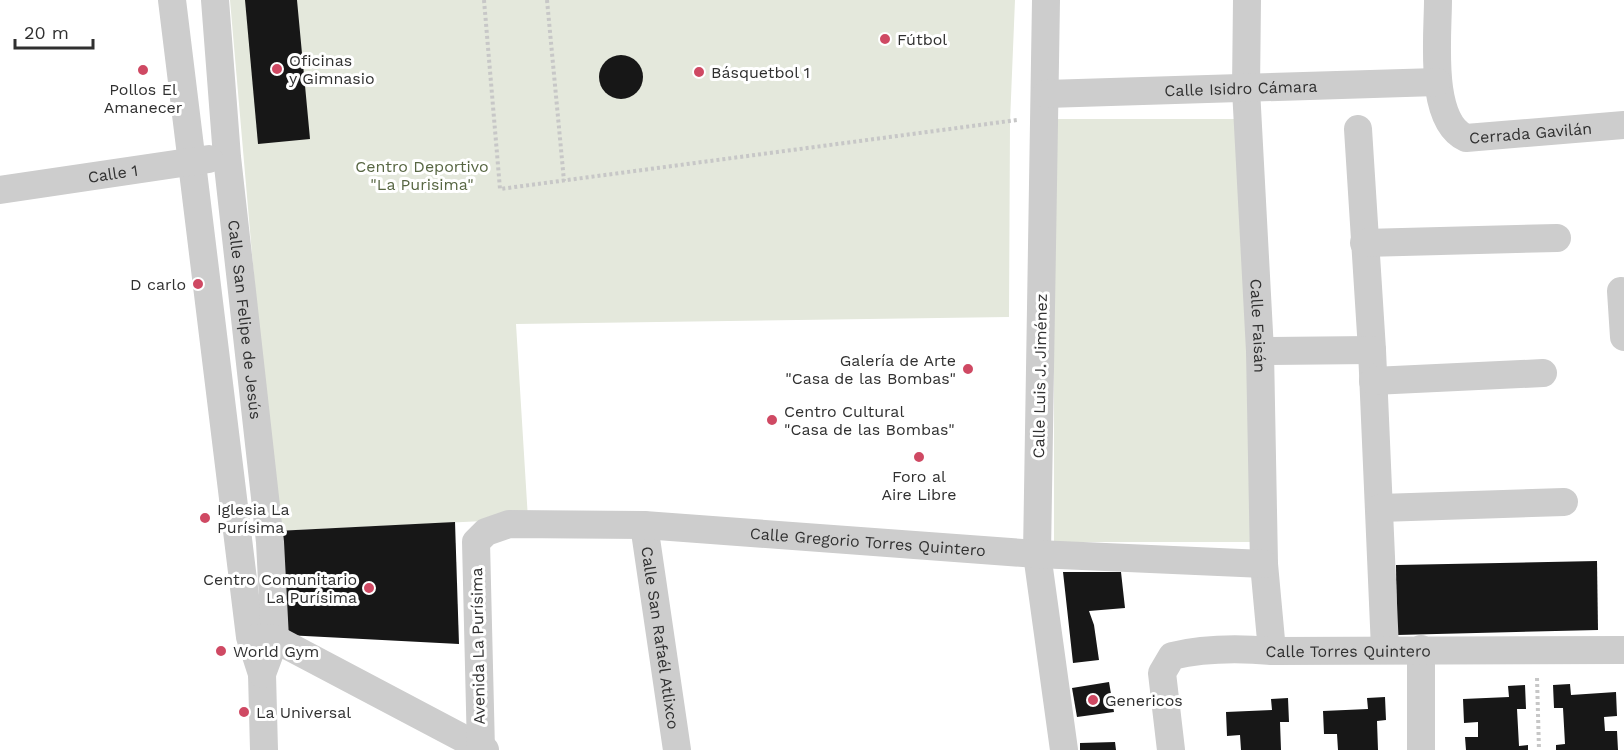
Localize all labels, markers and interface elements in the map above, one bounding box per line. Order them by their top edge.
scale bar [15,12,93,50]
text: 20 m [24,22,69,43]
place label: Fútbol [897,30,947,49]
marker: Fútbol [878,32,892,46]
place label: Oficinas y Gimnasio [289,51,375,88]
marker: Oficinas y Gimnasio [270,62,284,76]
marker: Pollos El Amanecer [136,63,150,77]
place label: Básquetbol 1 [711,63,810,82]
marker: Básquetbol 1 [692,65,706,79]
street label: Calle Isidro Cámara [1164,76,1318,100]
place label: Pollos El Amanecer [104,80,183,117]
street label: Cerrada Gavilán [1468,118,1593,147]
park label: Centro Deportivo "La Purisima" [355,157,489,194]
street label: Calle 1 [86,160,139,186]
street label: Calle San Felipe de Jesús [225,219,266,420]
place label: D carlo [130,275,186,294]
marker: D carlo [191,277,205,291]
street label: Calle Faisán [1247,278,1270,373]
street label: Calle Luis J. Jiménez [1029,293,1051,459]
place label: Galería de Arte "Casa de las Bombas" [785,351,956,388]
marker: Galería de Arte "Casa de las Bombas" [961,362,975,376]
place label: Centro Cultural "Casa de las Bombas" [784,402,955,439]
marker: Centro Cultural "Casa de las Bombas" [765,413,779,427]
marker: Foro al Aire Libre [912,450,926,464]
place label: Foro al Aire Libre [881,467,957,504]
place label: Iglesia La Purísima [217,500,290,537]
marker: Iglesia La Purísima [198,511,212,525]
street label: Calle Gregorio Torres Quintero [749,523,986,560]
street label: Calle San Rafaél Atlixco [638,545,683,731]
street label: Avenida La Purísima [467,567,489,725]
place label: Centro Comunitario La Purísima [203,570,357,607]
marker: Centro Comunitario La Purísima [362,581,376,595]
street label: Calle Torres Quintero [1265,641,1431,661]
place label: World Gym [233,642,319,661]
marker: World Gym [214,644,228,658]
place label: Genericos [1105,691,1183,710]
marker: Genericos [1086,693,1100,707]
place label: La Universal [256,703,351,722]
marker: La Universal [237,705,251,719]

